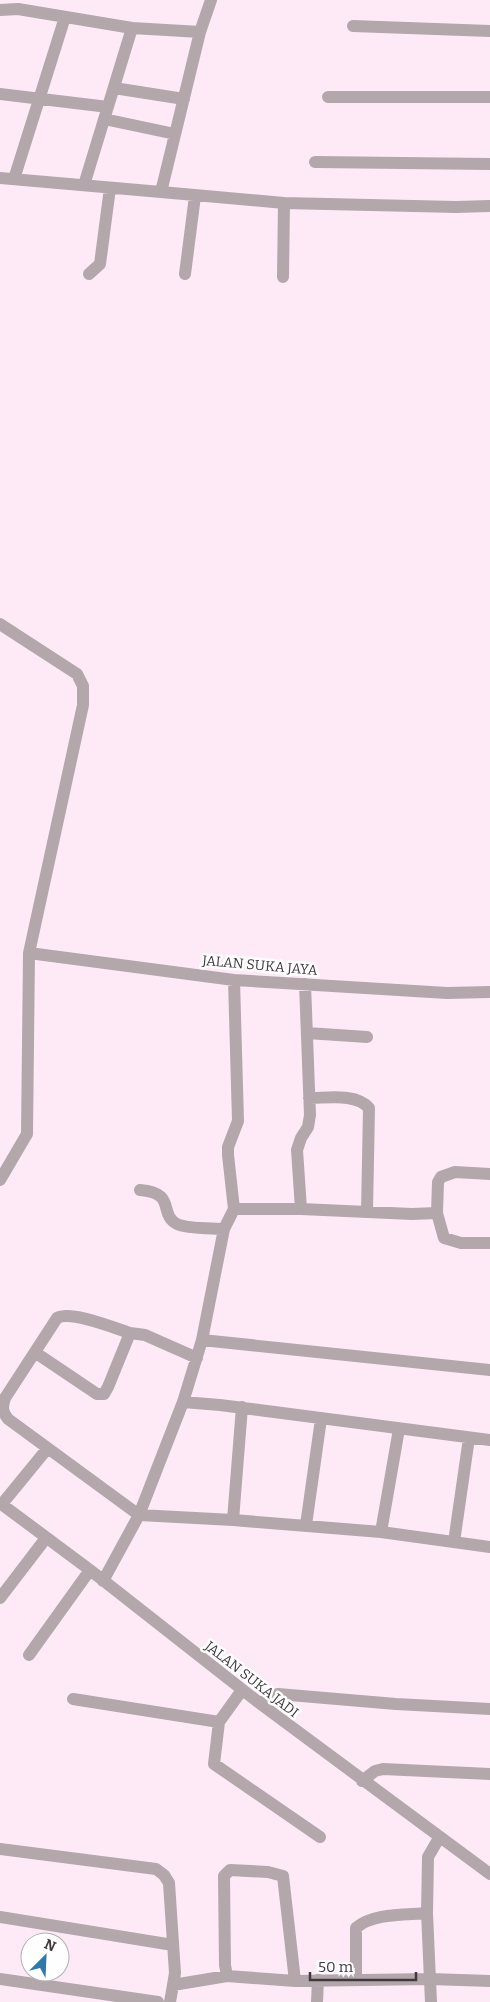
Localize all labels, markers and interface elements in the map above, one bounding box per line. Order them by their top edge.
street label: JALAN SUKA JAYA [201,952,318,979]
street label: JALAN SUKA JADI [201,1637,302,1721]
north arrow [20,1932,70,1982]
text: N [42,1936,59,1956]
scale bar [310,1950,416,1982]
text: 50 m [318,1958,354,1976]

